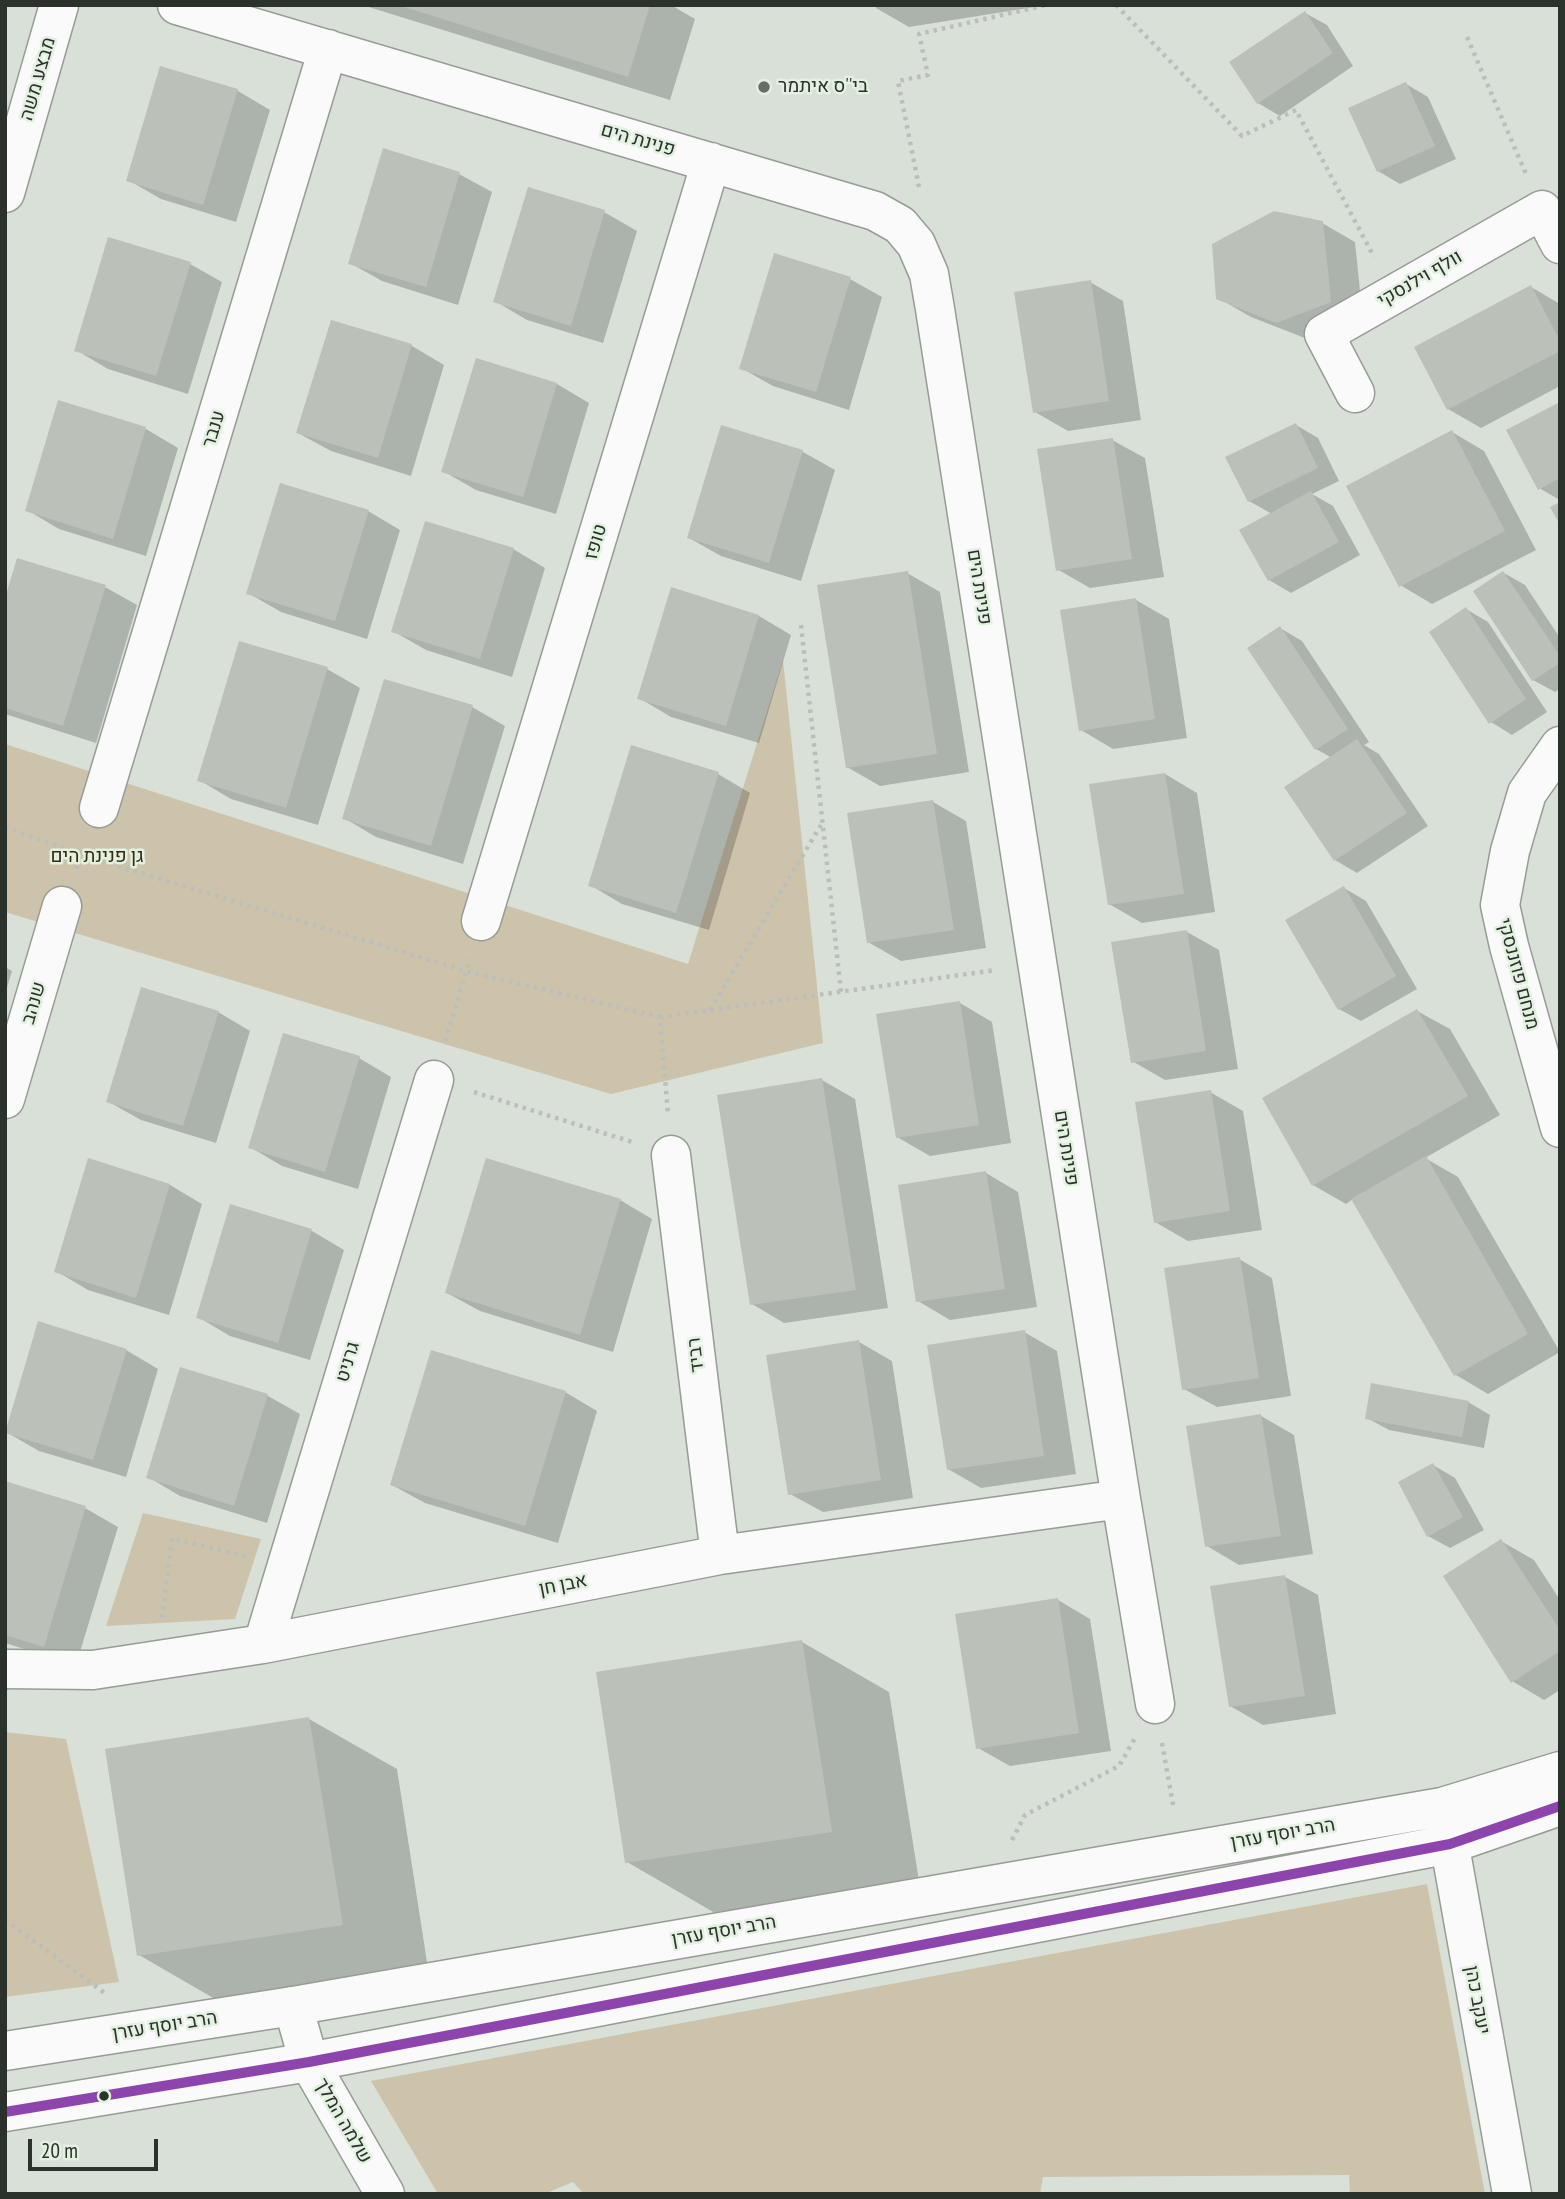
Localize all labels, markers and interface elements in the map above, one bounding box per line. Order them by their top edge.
street label: מבצע משה [15,35,61,123]
place label: בי''ס איתמר [778,76,868,98]
marker: בי''ס איתמר [756,79,772,95]
street label: פנינת הים [598,119,678,161]
street label: וולף וילנסקי [1374,246,1466,312]
street label: ענבר [198,408,230,450]
street label: טופז [580,521,612,563]
street label: פנינת הים [962,548,996,626]
park label: גן פנינת הים [50,846,144,868]
street label: מנחם פוזננסקי [1492,916,1544,1032]
street label: שנהב [17,979,51,1027]
street label: פנינת הים [1049,1109,1083,1187]
street label: רביד [683,1336,709,1374]
street label: גרניט [331,1339,365,1385]
street label: אבן חן [537,1569,589,1601]
street label: הרב יוסף עזרן [1229,1814,1337,1854]
street label: הרב יוסף עזרן [670,1911,778,1951]
street label: יעקב כהן [1460,1964,1494,2036]
street label: הרב יוסף עזרן [111,2006,219,2046]
street label: שלמה המלך [310,2074,376,2168]
unlabelled marker [97,2089,111,2103]
scale bar [32,2126,161,2170]
text: 20 m [41,2137,78,2164]

